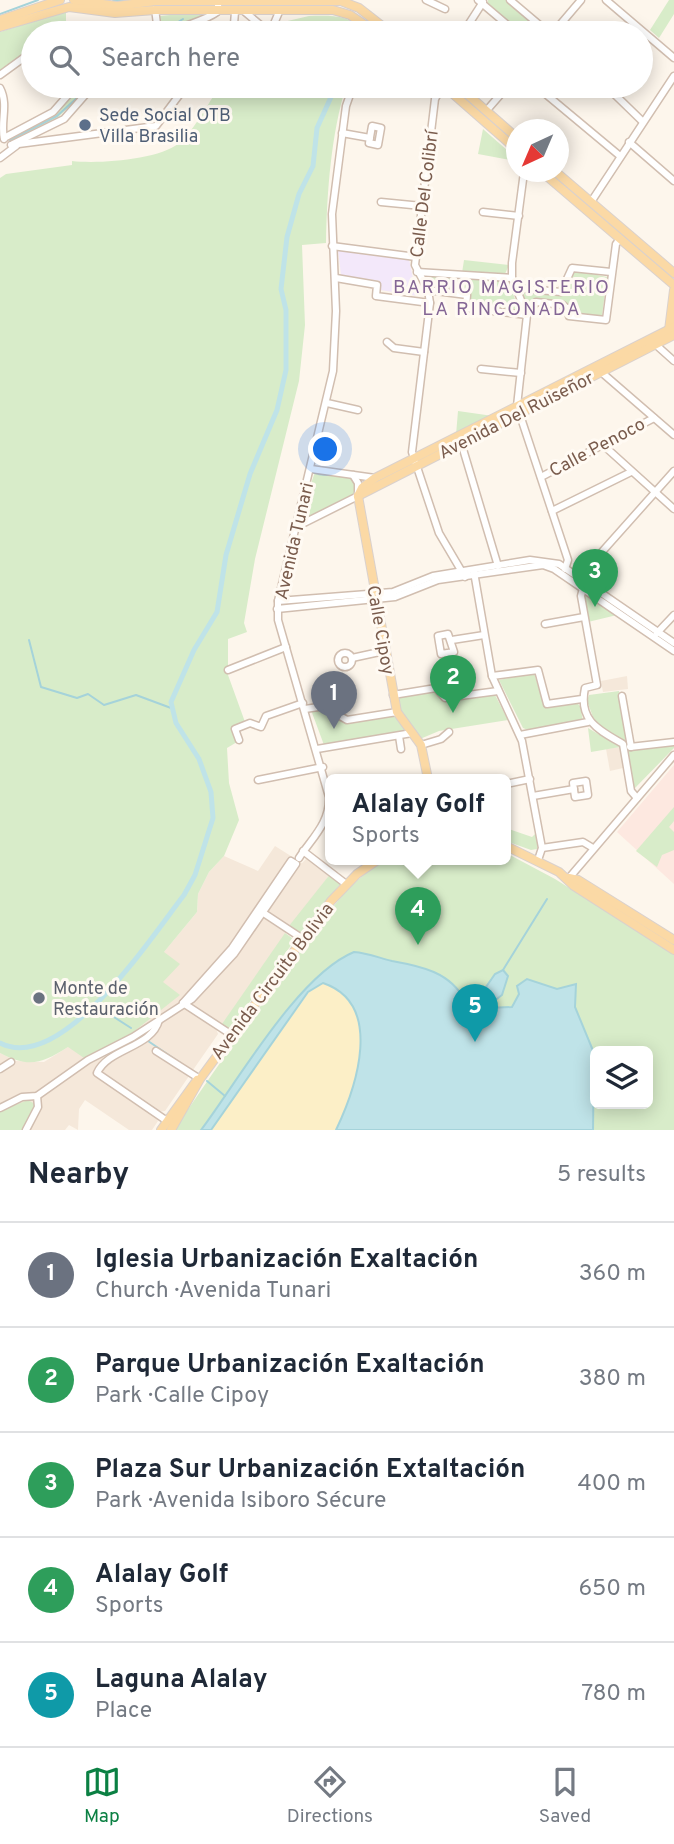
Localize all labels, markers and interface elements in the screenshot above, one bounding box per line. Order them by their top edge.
search box [21,21,653,98]
icon: search [45,41,83,79]
text: Search here [101,43,240,76]
place label: Sede Social OTB Villa Brasilia [99,105,231,149]
marker: Sede Social OTB Villa Brasilia [77,117,93,133]
north arrow [506,119,569,182]
street label: Calle Del Colibrí [406,128,445,259]
district label: BARRIO MAGISTERIO LA RINCONADA [393,276,611,322]
street label: Avenida Del Ruiseñor [435,367,598,465]
street label: Calle Penoco [546,413,650,483]
your location [308,432,342,466]
street label: Avenida Tunari [271,481,320,602]
pin: 3 [572,549,618,607]
street label: Calle Cipoy [360,584,399,677]
pin: 2 [430,655,476,713]
pin: 1 [311,671,357,729]
popup [325,774,511,865]
text: Alalay Golf [351,789,485,822]
text: Sports [351,822,420,851]
pin: 4 [395,887,441,945]
street label: Avenida Circuito Bolivia [207,899,340,1065]
place label: Monte de Restauración [53,978,159,1022]
pin: 5 [452,984,498,1042]
marker: Monte de Restauración [31,990,47,1006]
map controls [590,1046,653,1109]
button: layers [590,1046,653,1109]
text: Nearby [28,1157,129,1194]
text: 5 results [557,1161,646,1190]
text: Iglesia Urbanización Exaltación [95,1244,478,1277]
text: 1 [46,1260,56,1289]
text: 360 m [579,1260,646,1289]
text: Church · Avenida Tunari [95,1277,331,1306]
text: Parque Urbanización Exaltación [95,1349,485,1382]
text: 2 [44,1365,58,1394]
text: 380 m [579,1365,646,1394]
text: Park · Calle Cipoy [95,1382,269,1411]
text: Plaza Sur Urbanización Extaltación [95,1454,525,1487]
text: 3 [44,1470,58,1499]
text: 400 m [577,1470,646,1499]
text: Park · Avenida Isiboro Sécure [95,1487,386,1516]
text: Alalay Golf [95,1559,228,1592]
text: 4 [44,1575,58,1604]
text: 650 m [578,1575,646,1604]
text: Sports [95,1592,163,1621]
text: Laguna Alalay [95,1664,267,1697]
text: 5 [44,1680,58,1709]
text: 780 m [581,1680,646,1709]
text: Place [95,1697,152,1726]
tab: Map [83,1763,121,1829]
tab: Directions [287,1763,373,1829]
tab: Saved [539,1763,591,1829]

